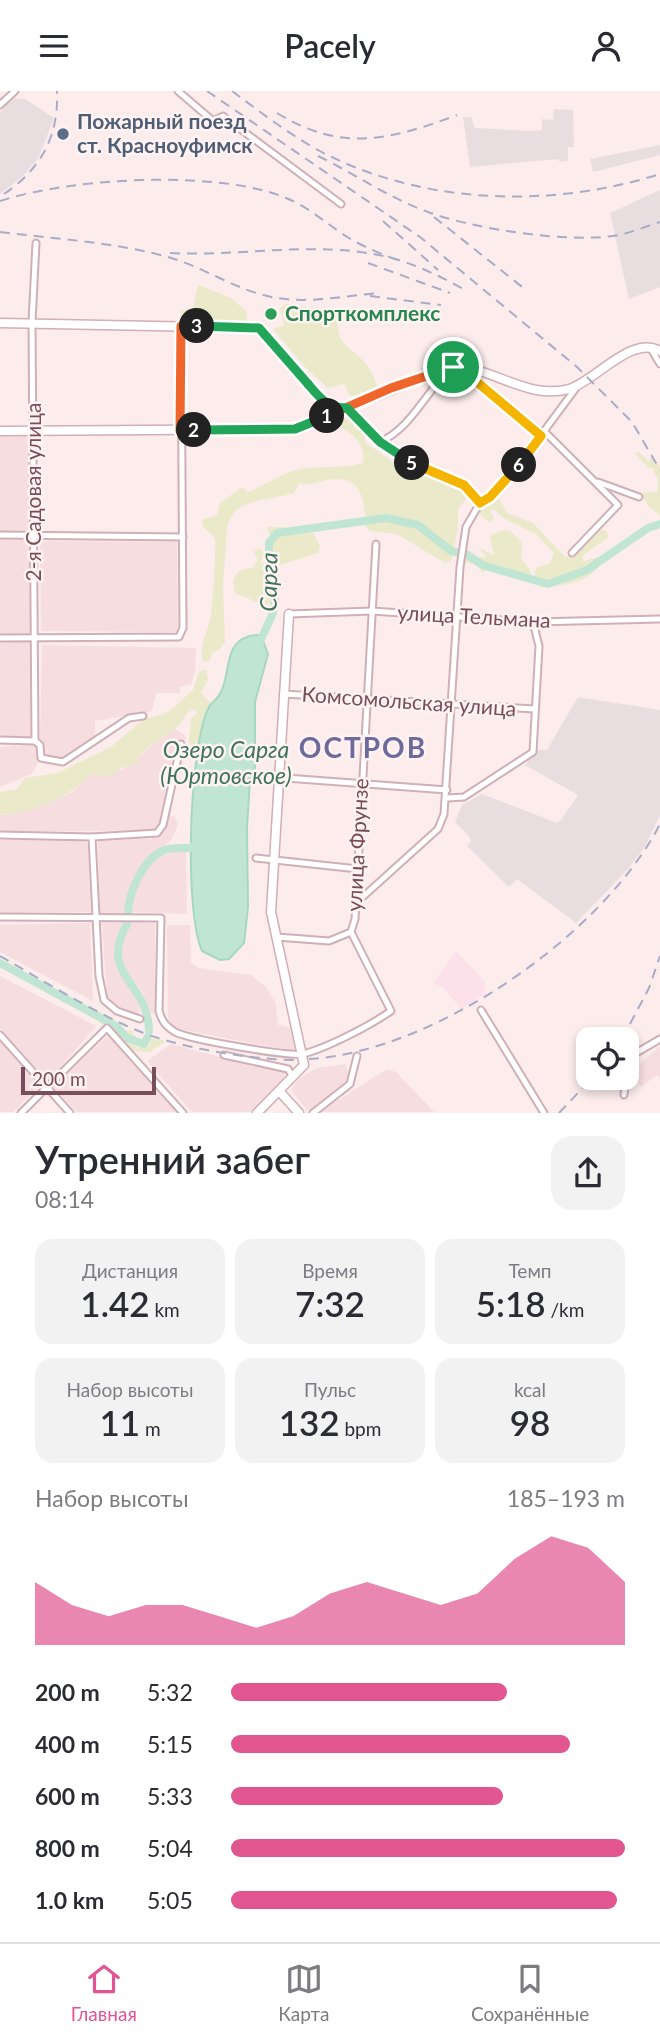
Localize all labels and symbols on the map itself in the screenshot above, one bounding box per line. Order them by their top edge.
place label: Пожарный поезд ст. Красноуфимск [77,108,253,157]
marker: Пожарный поезд ст. Красноуфимск [55,126,71,142]
place label: Спорткомплекс [285,300,440,325]
marker: Спорткомплекс [263,306,279,322]
pin: 3 [180,309,214,343]
pin [423,337,483,397]
pin: 1 [310,399,344,433]
street label: 2-я Садовая улица [20,403,45,581]
pin: 2 [176,413,212,447]
pin: 5 [394,445,430,481]
pin: 6 [502,447,536,483]
water label: Сарга [253,552,283,612]
street label: улица Тельмана [397,599,551,632]
street label: Комсомольская улица [301,681,517,720]
district label: ОСТРОВ [299,730,427,764]
water label: Озеро Сарга (Юртовское) [160,735,292,789]
street label: улица Фрунзе [341,778,372,912]
scale bar [21,1064,156,1095]

